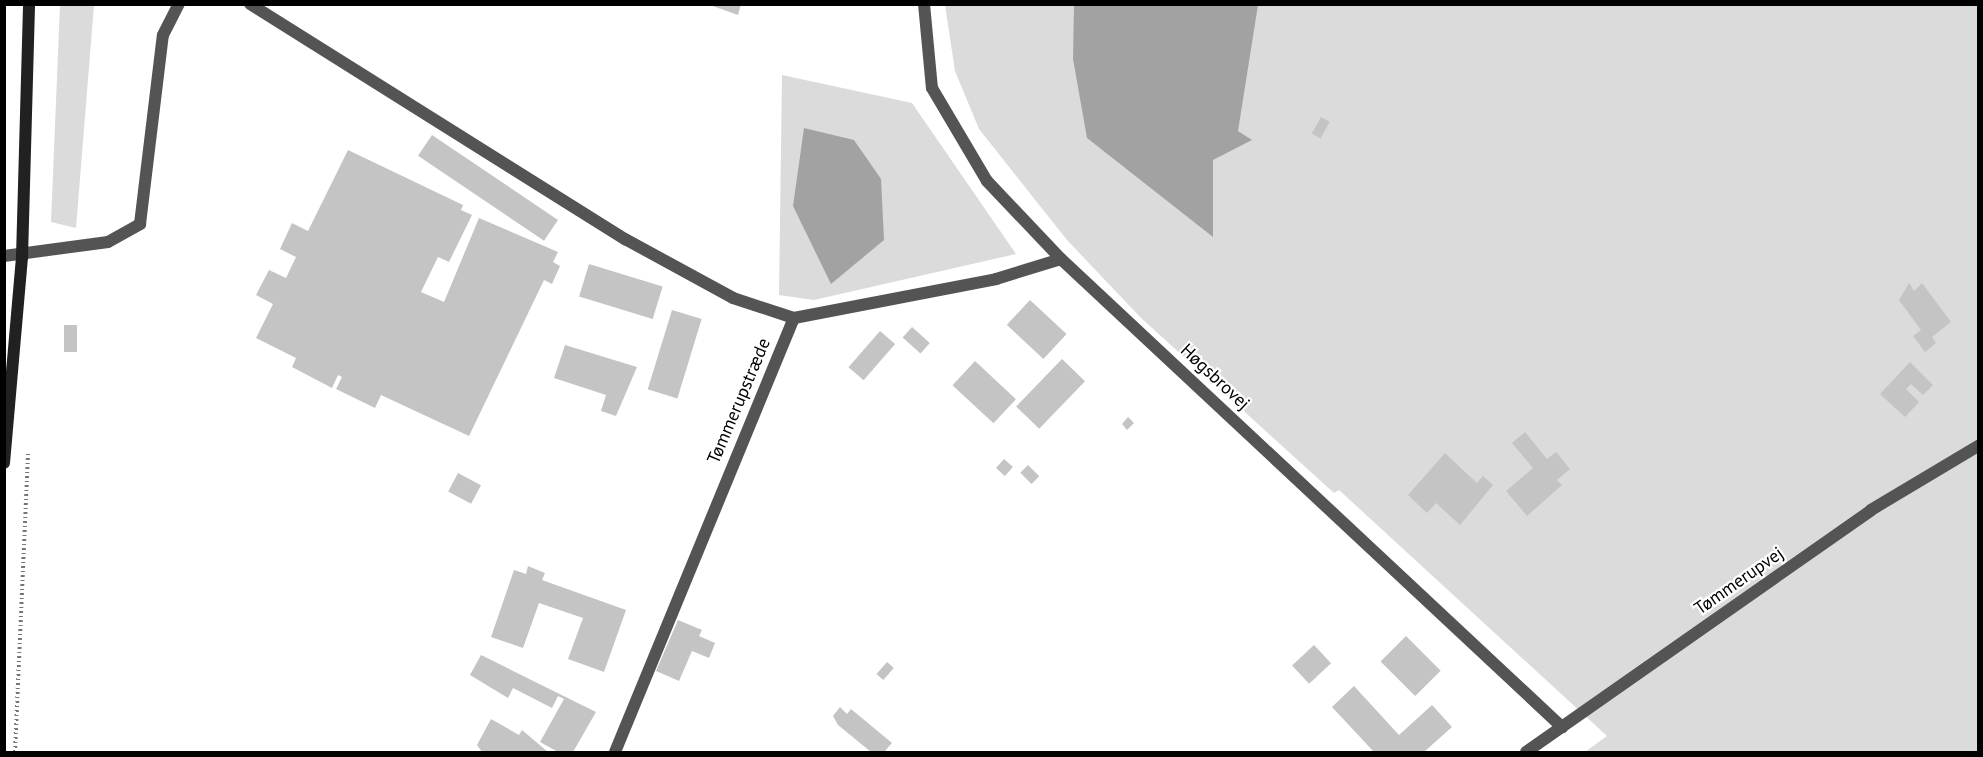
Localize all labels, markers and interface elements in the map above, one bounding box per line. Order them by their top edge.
street label: Tømmerupstræde [703,335,775,467]
street label: Høgsbrovej [1176,340,1254,414]
street label: Tømmerupvej [1690,542,1788,620]

